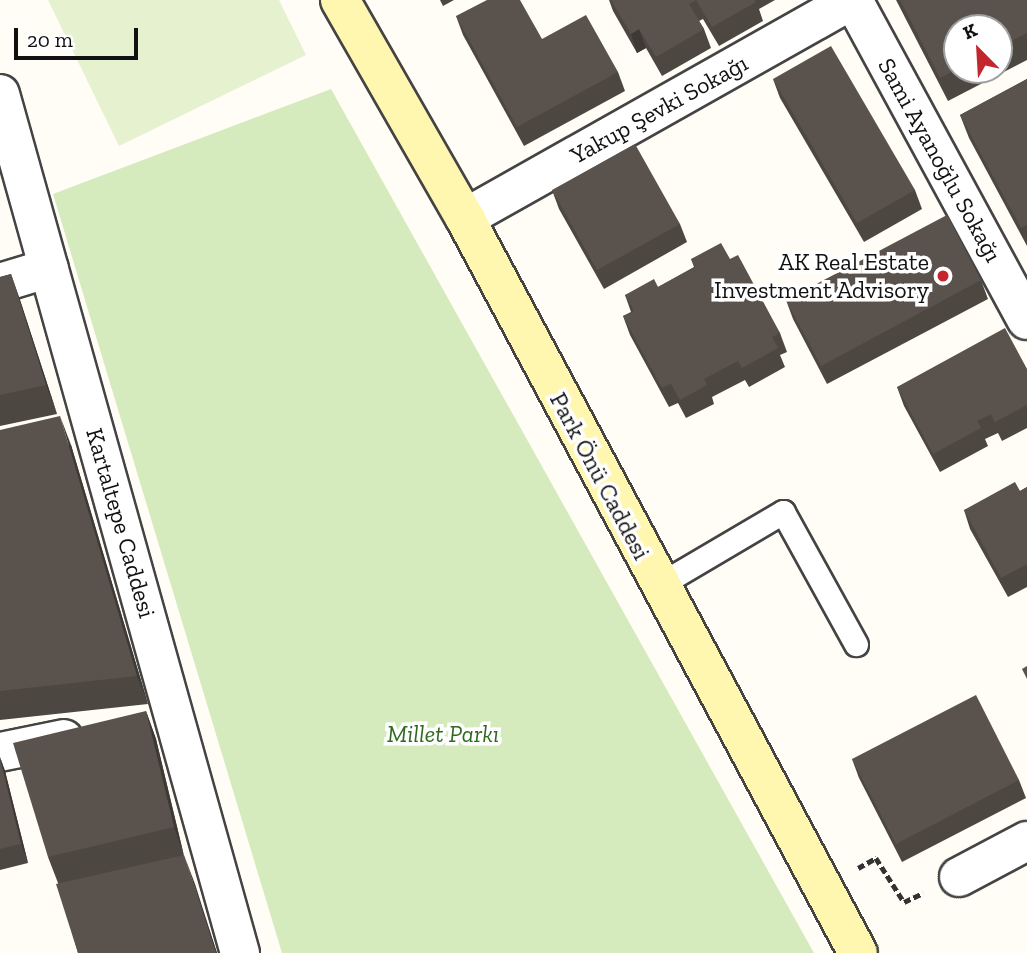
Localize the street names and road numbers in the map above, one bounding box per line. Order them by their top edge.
street label: Yakup Şevki Sokağı [565,48,753,170]
street label: Sami Ayanoğlu Sokağı [872,53,1008,267]
street label: Park Önü Caddesi [544,387,656,565]
street label: Kartaltepe Caddesi [80,425,162,621]

